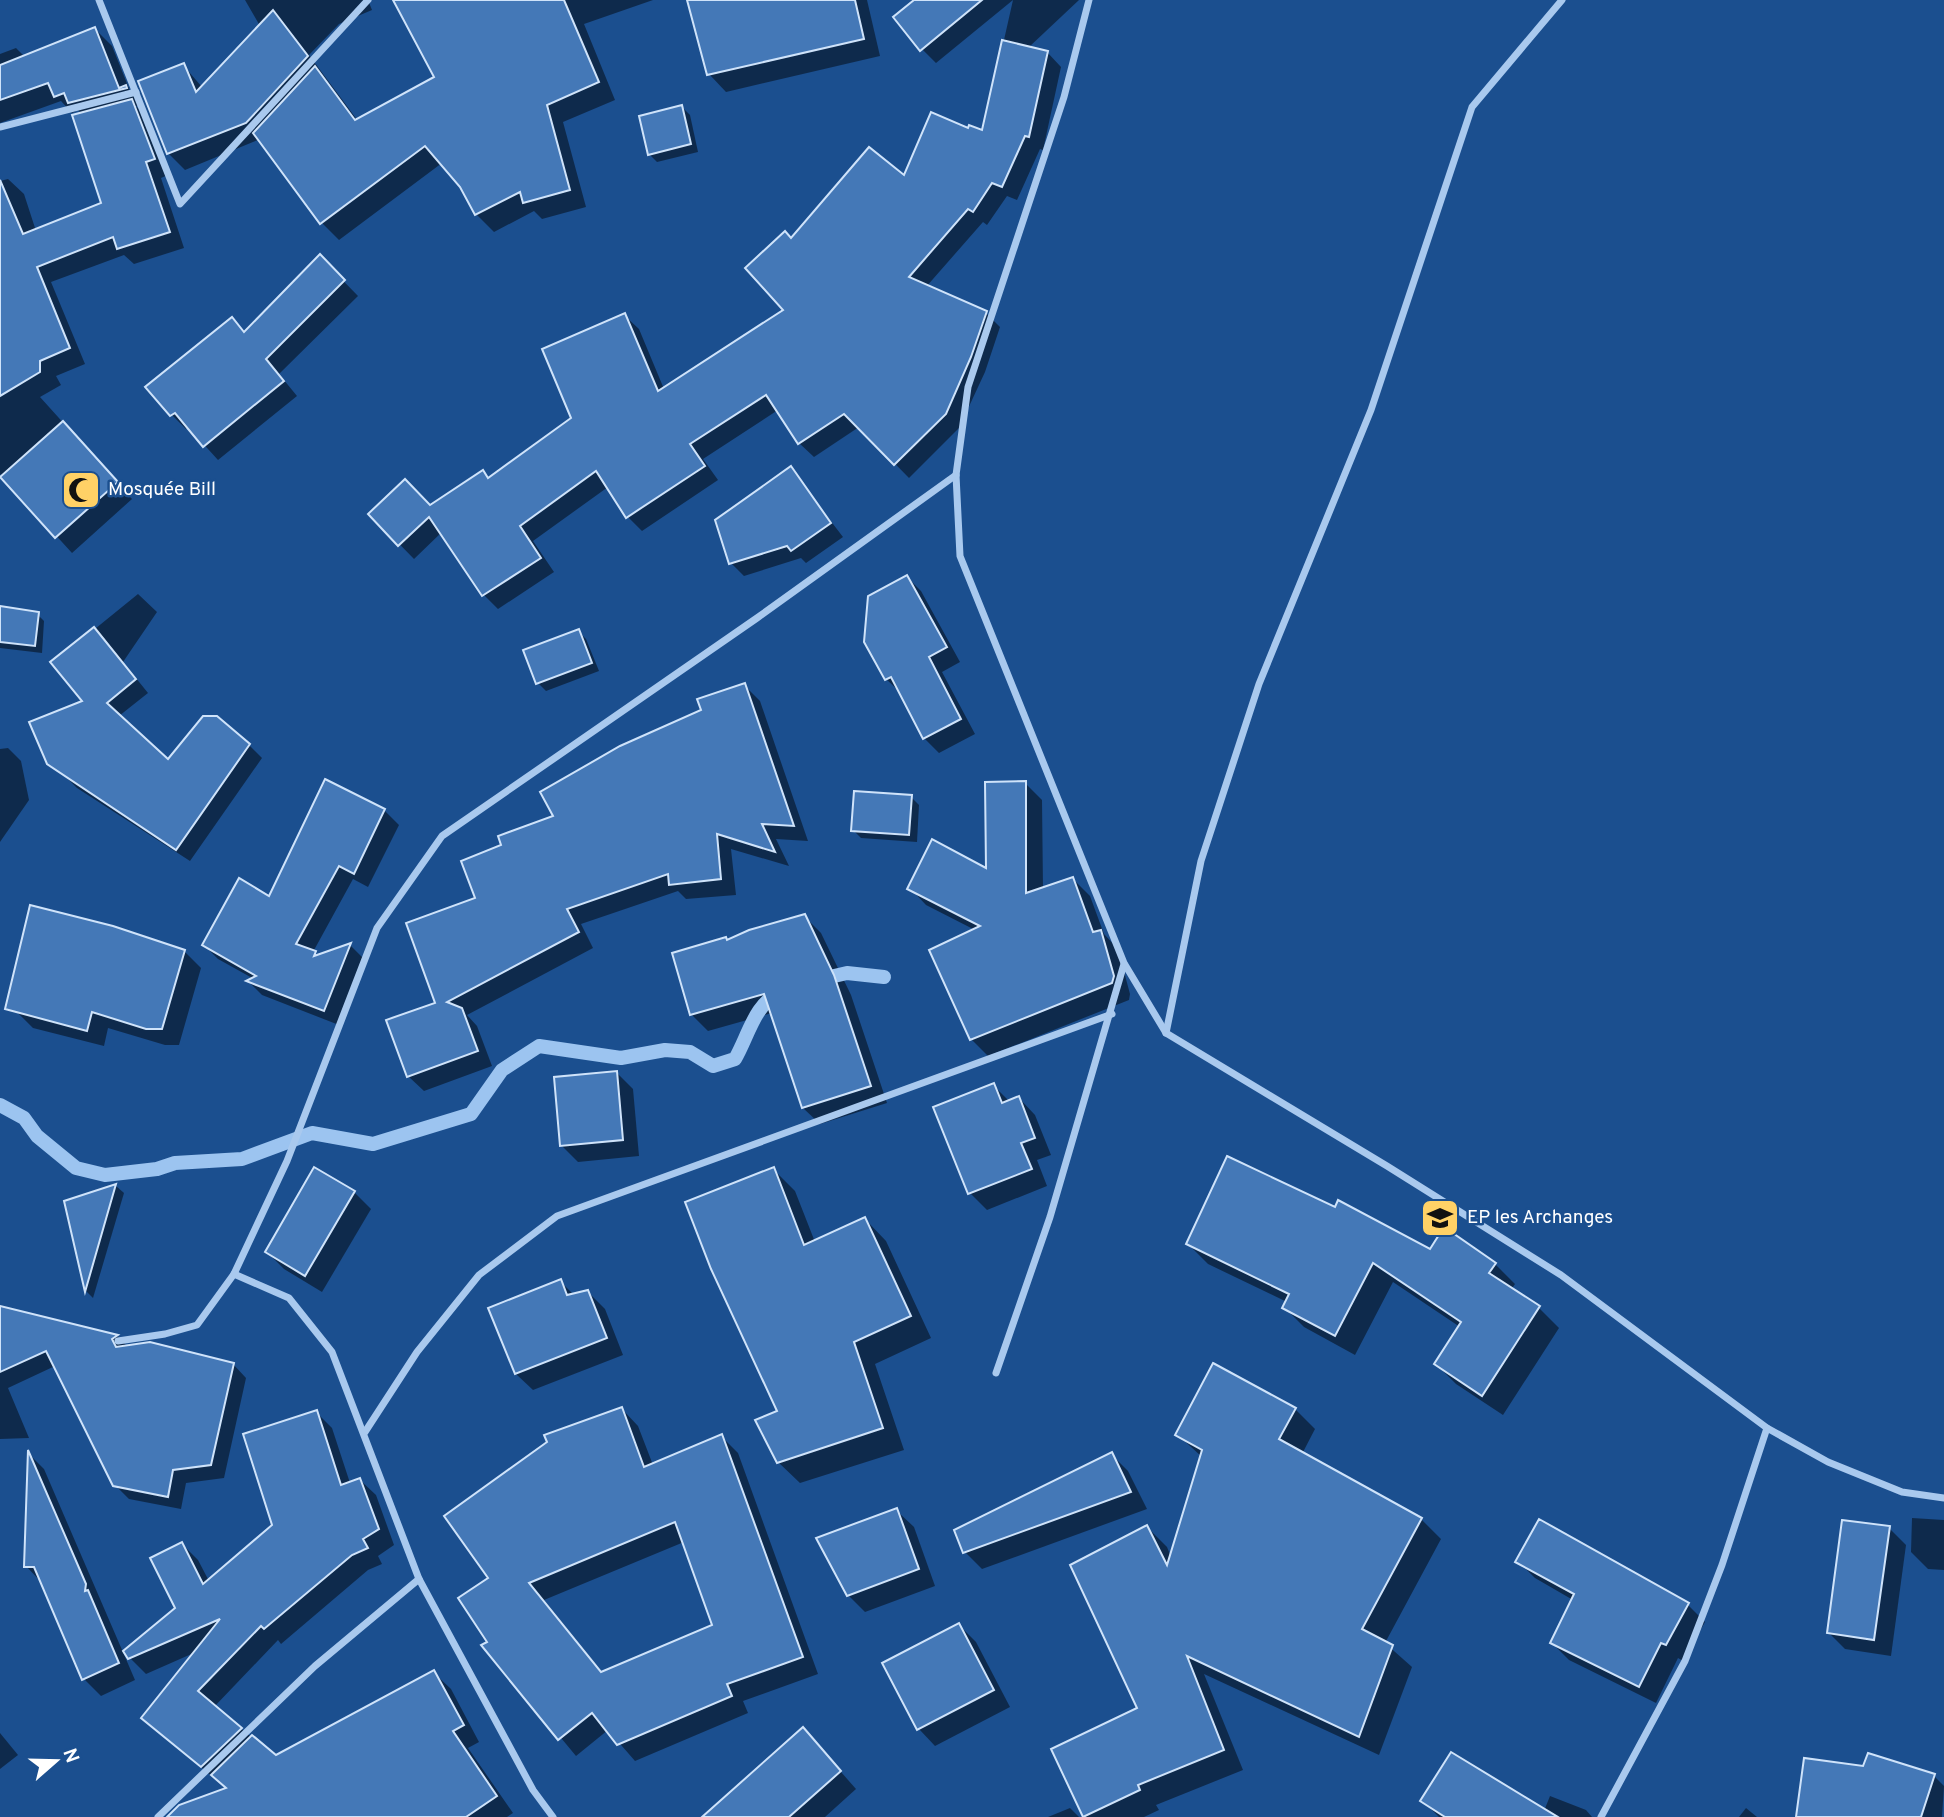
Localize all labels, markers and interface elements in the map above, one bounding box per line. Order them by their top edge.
mosque icon: Mosquée Bill [60,469,102,511]
place label: Mosquée Bill [108,478,216,502]
school or university icon: EP les Archanges [1419,1197,1461,1239]
place label: EP les Archanges [1467,1206,1613,1230]
north arrow [21,1726,91,1796]
text: N [56,1745,84,1766]

